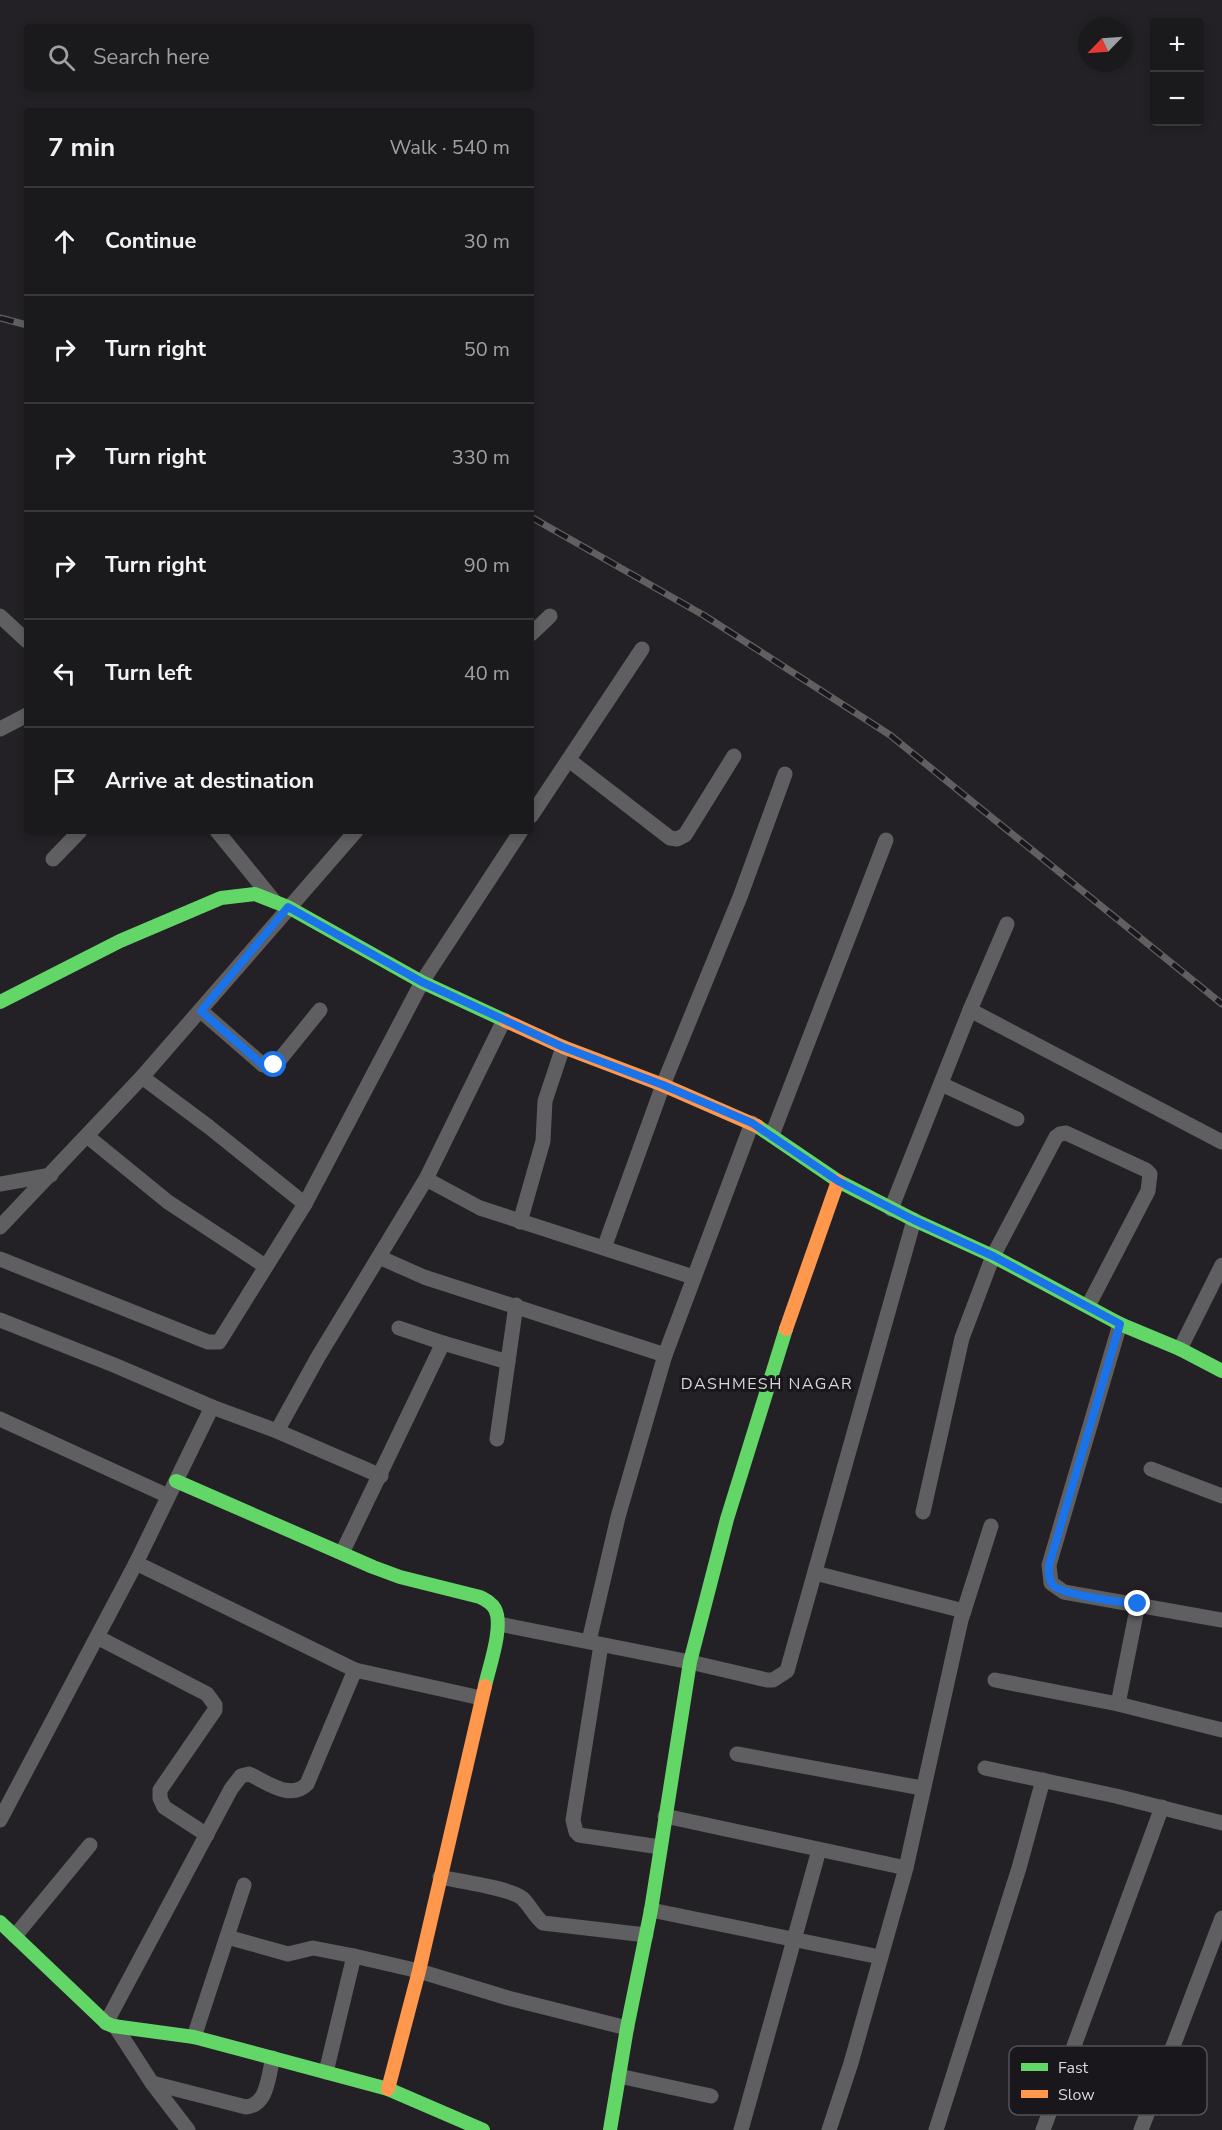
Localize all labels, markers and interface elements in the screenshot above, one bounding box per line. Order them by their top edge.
north arrow [1078,18,1132,72]
map controls [1150,18,1204,126]
button: + [1150,18,1204,72]
search box [24,24,534,90]
icon: search [45,41,78,74]
text: Search here [93,42,210,72]
button: − [1150,72,1204,126]
text: 7 min [48,130,115,165]
text: Walk · 540 m [390,134,510,161]
icon: ahead [48,225,81,258]
text: Continue [105,226,196,256]
text: 30 m [464,228,510,255]
icon: right [48,333,81,366]
text: Turn right [105,334,206,364]
text: 50 m [464,336,510,363]
icon: right [48,441,81,474]
text: Turn right [105,442,206,472]
text: 330 m [452,444,510,471]
icon: right [48,549,81,582]
text: Turn right [105,550,206,580]
text: 90 m [464,552,510,579]
icon: left [48,657,81,690]
text: Turn left [105,658,192,688]
text: 40 m [464,660,510,687]
icon: arrive [48,765,81,798]
text: Arrive at destination [105,766,314,796]
route start [260,1051,286,1077]
district label: DASHMESH NAGAR [681,1373,853,1395]
route end [1124,1590,1150,1616]
legend [1009,2046,1207,2115]
text: Fast [1058,2057,1089,2079]
text: Slow [1058,2084,1095,2106]

